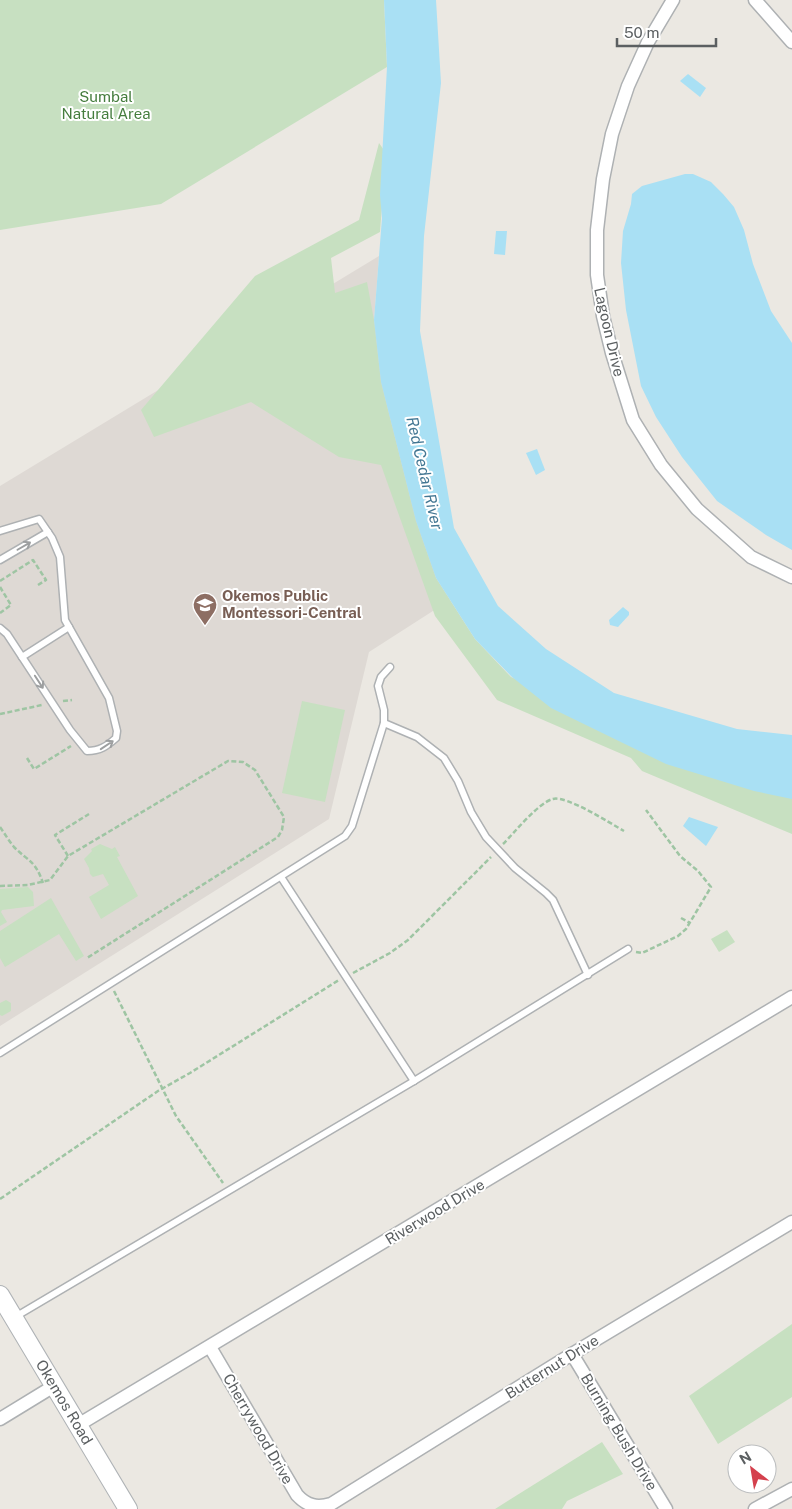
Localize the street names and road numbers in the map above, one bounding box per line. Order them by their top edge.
street label: Lagoon Drive [591,286,628,378]
street label: Riverwood Drive [382,1175,487,1248]
street label: Butternut Drive [502,1331,601,1402]
street label: Okemos Road [33,1357,96,1447]
street label: Burning Bush Drive [578,1370,661,1493]
street label: Cherrywood Drive [220,1371,297,1487]

